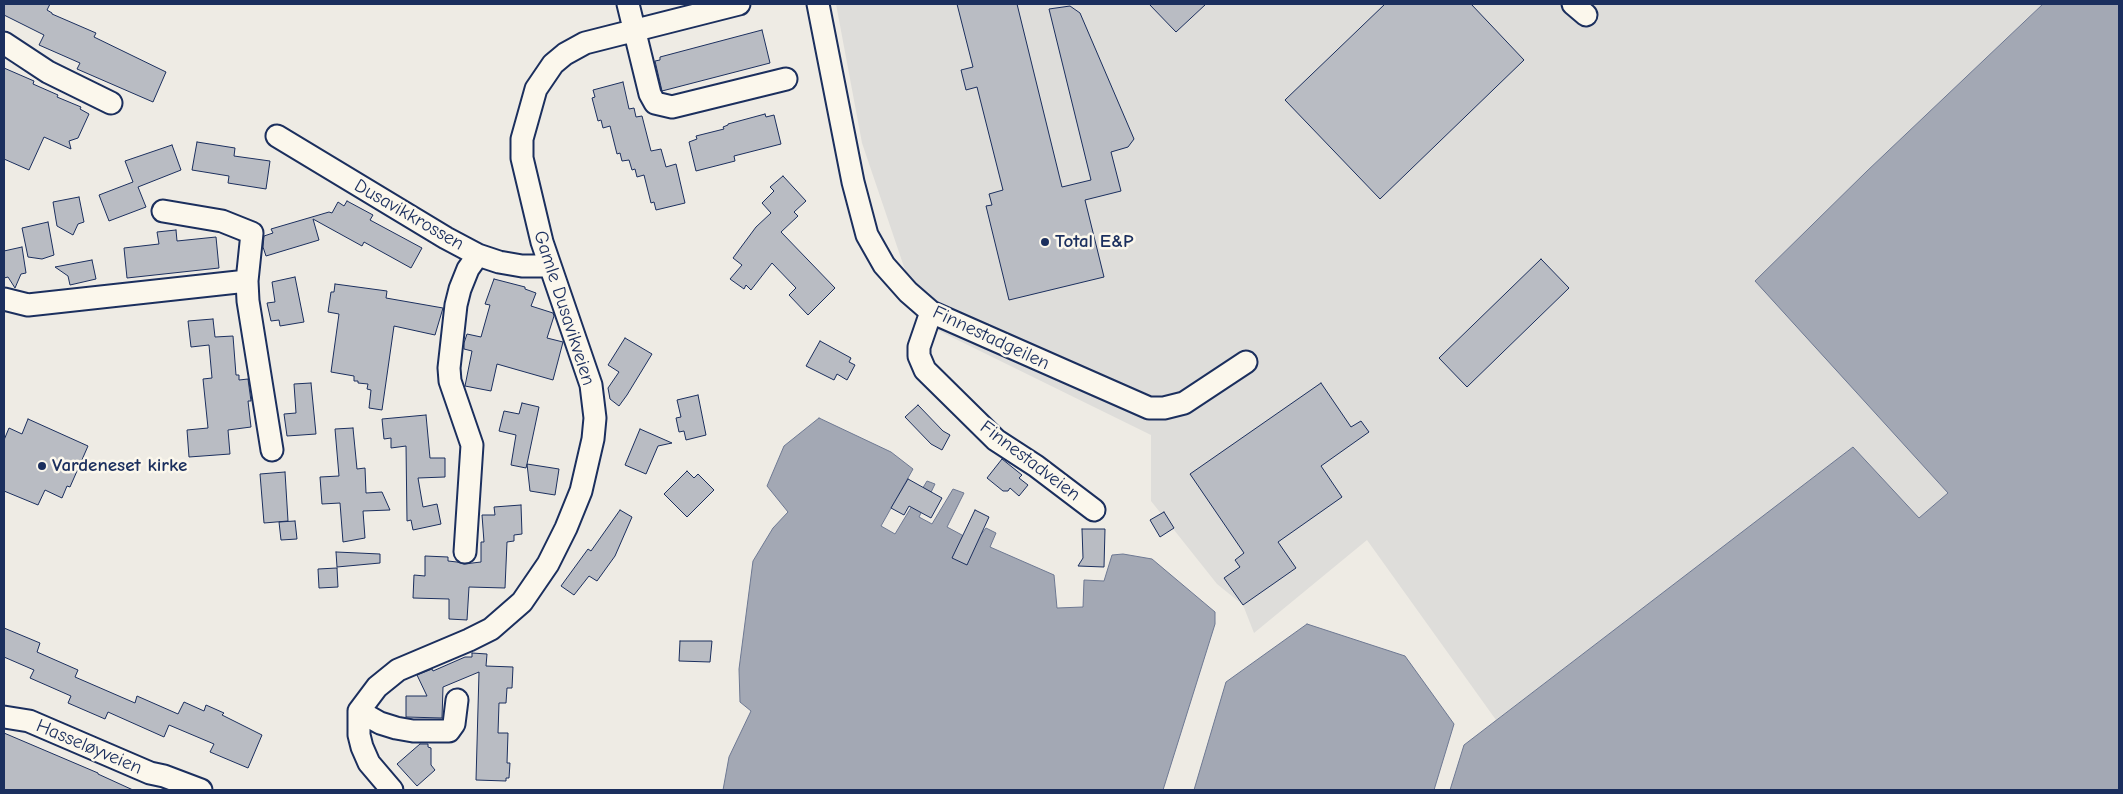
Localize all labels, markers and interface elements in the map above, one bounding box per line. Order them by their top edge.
street label: Dusavikkrossen [350,174,468,256]
street label: Gamle Dusavikveien [528,228,600,388]
place label: Total E&P [1055,231,1134,253]
marker: Total E&P [1039,236,1051,248]
street label: Finnestadgeilen [929,301,1053,375]
street label: Finnestadveien [975,416,1085,506]
place label: Vardeneset kirke [52,455,187,477]
marker: Vardeneset kirke [36,460,48,472]
street label: Hasseløyveien [33,714,145,780]

